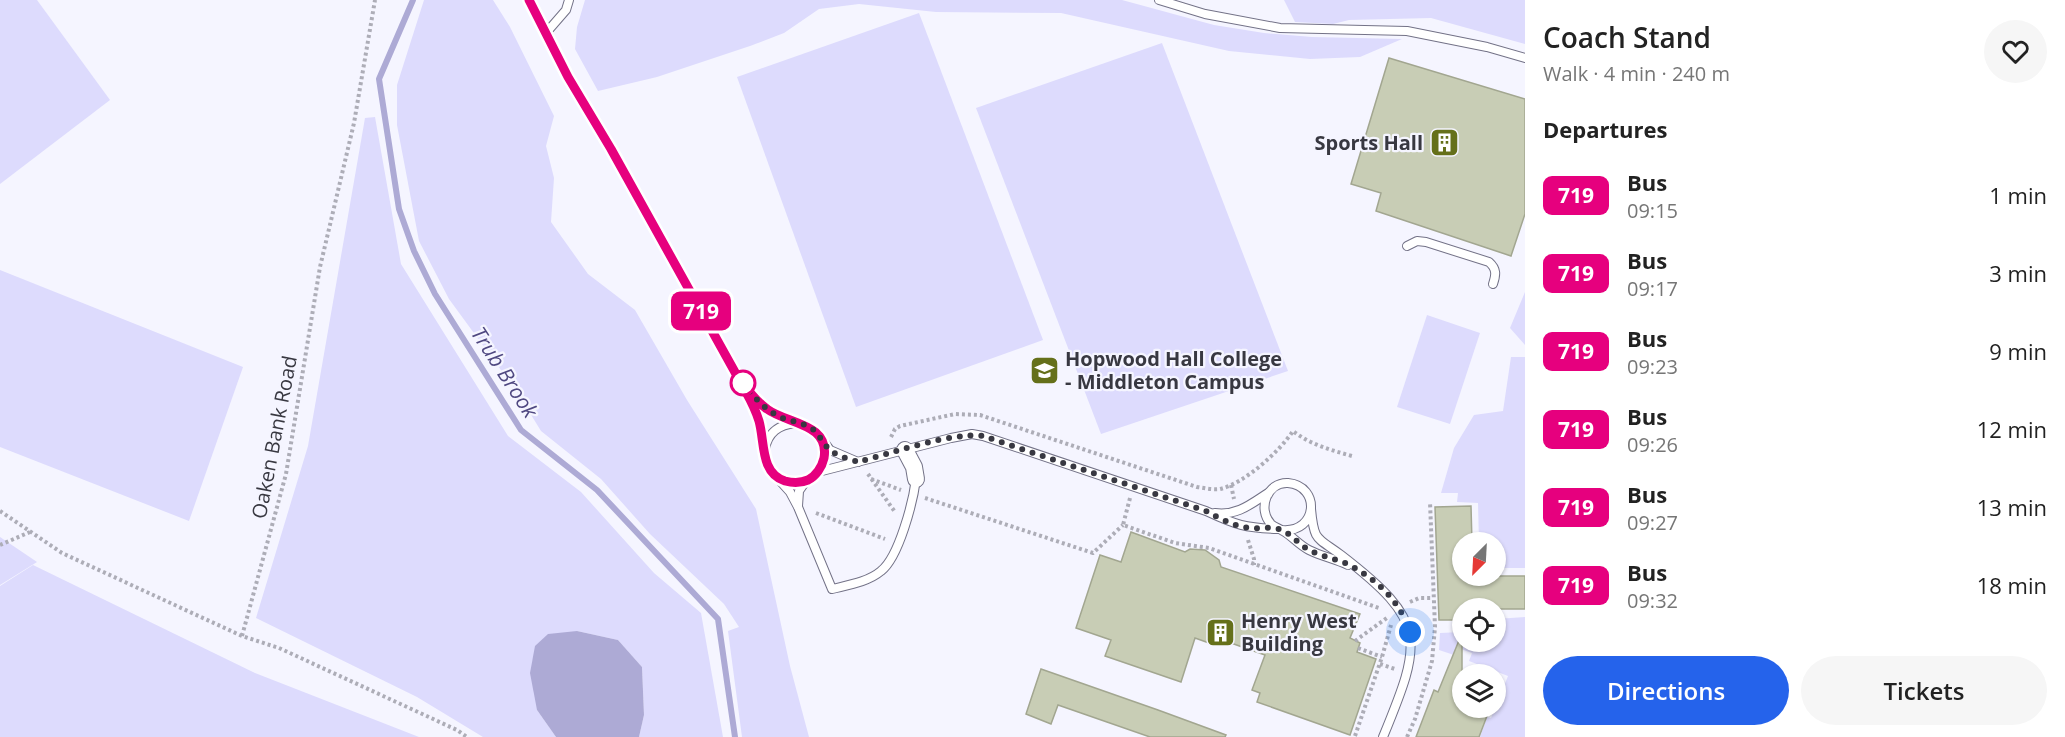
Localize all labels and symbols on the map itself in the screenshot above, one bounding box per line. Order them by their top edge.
building icon: Sports Hall [1428,126,1460,158]
place label: Sports Hall [1314,129,1423,156]
line badge: 719 [666,292,736,330]
water label: Trub Brook [465,321,545,424]
place label: Hopwood Hall College - Middleton Campus [1065,345,1282,395]
street label: Oaken Bank Road [245,353,303,521]
school or university icon: Hopwood Hall College - Middleton Campus [1028,354,1060,386]
unlabelled marker [730,370,756,396]
north arrow [1452,532,1506,586]
place label: Henry West Building [1241,607,1357,657]
building icon: Henry West Building [1204,616,1236,648]
your location [1395,617,1425,647]

